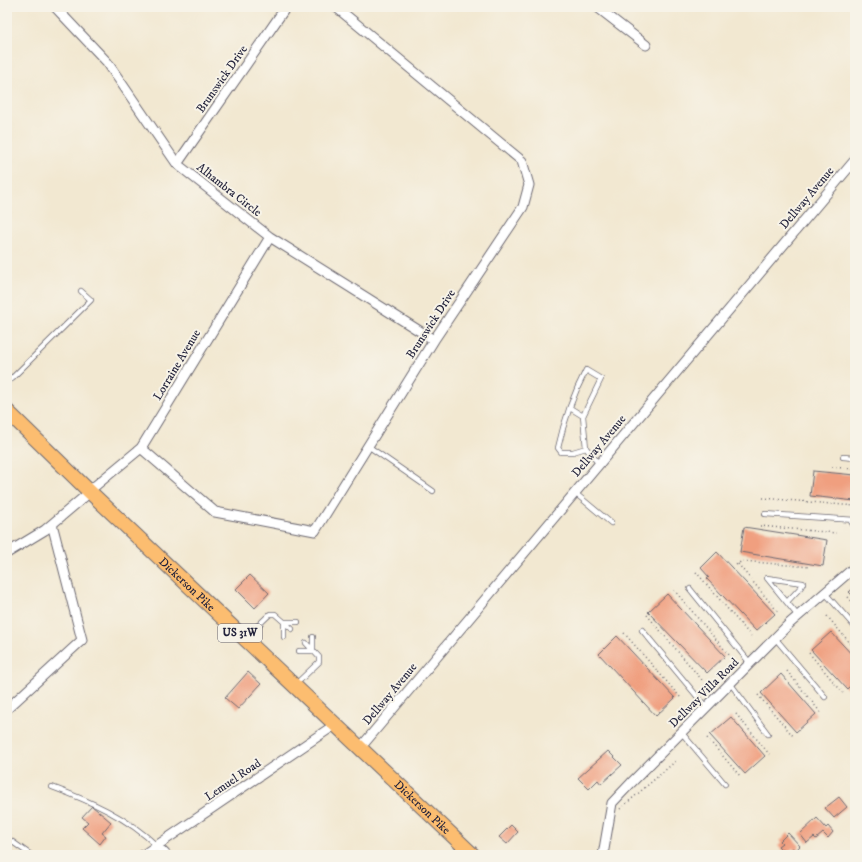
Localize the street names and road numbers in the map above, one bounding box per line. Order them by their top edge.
street label: Brunswick Drive [193,42,251,116]
street label: Alhambra Circle [193,160,265,220]
street label: Dellway Avenue [777,164,837,232]
street label: Brunswick Drive [403,287,459,361]
street label: Lorraine Avenue [150,327,204,403]
street label: Dellway Avenue [569,412,629,480]
street label: Dickerson Pike [156,554,219,614]
road number: US 31W [218,624,262,642]
street label: Dellway Villa Road [666,655,742,731]
street label: Dellway Avenue [360,660,420,728]
street label: Lemuel Road [202,756,264,804]
street label: Dickerson Pike [391,777,454,837]

